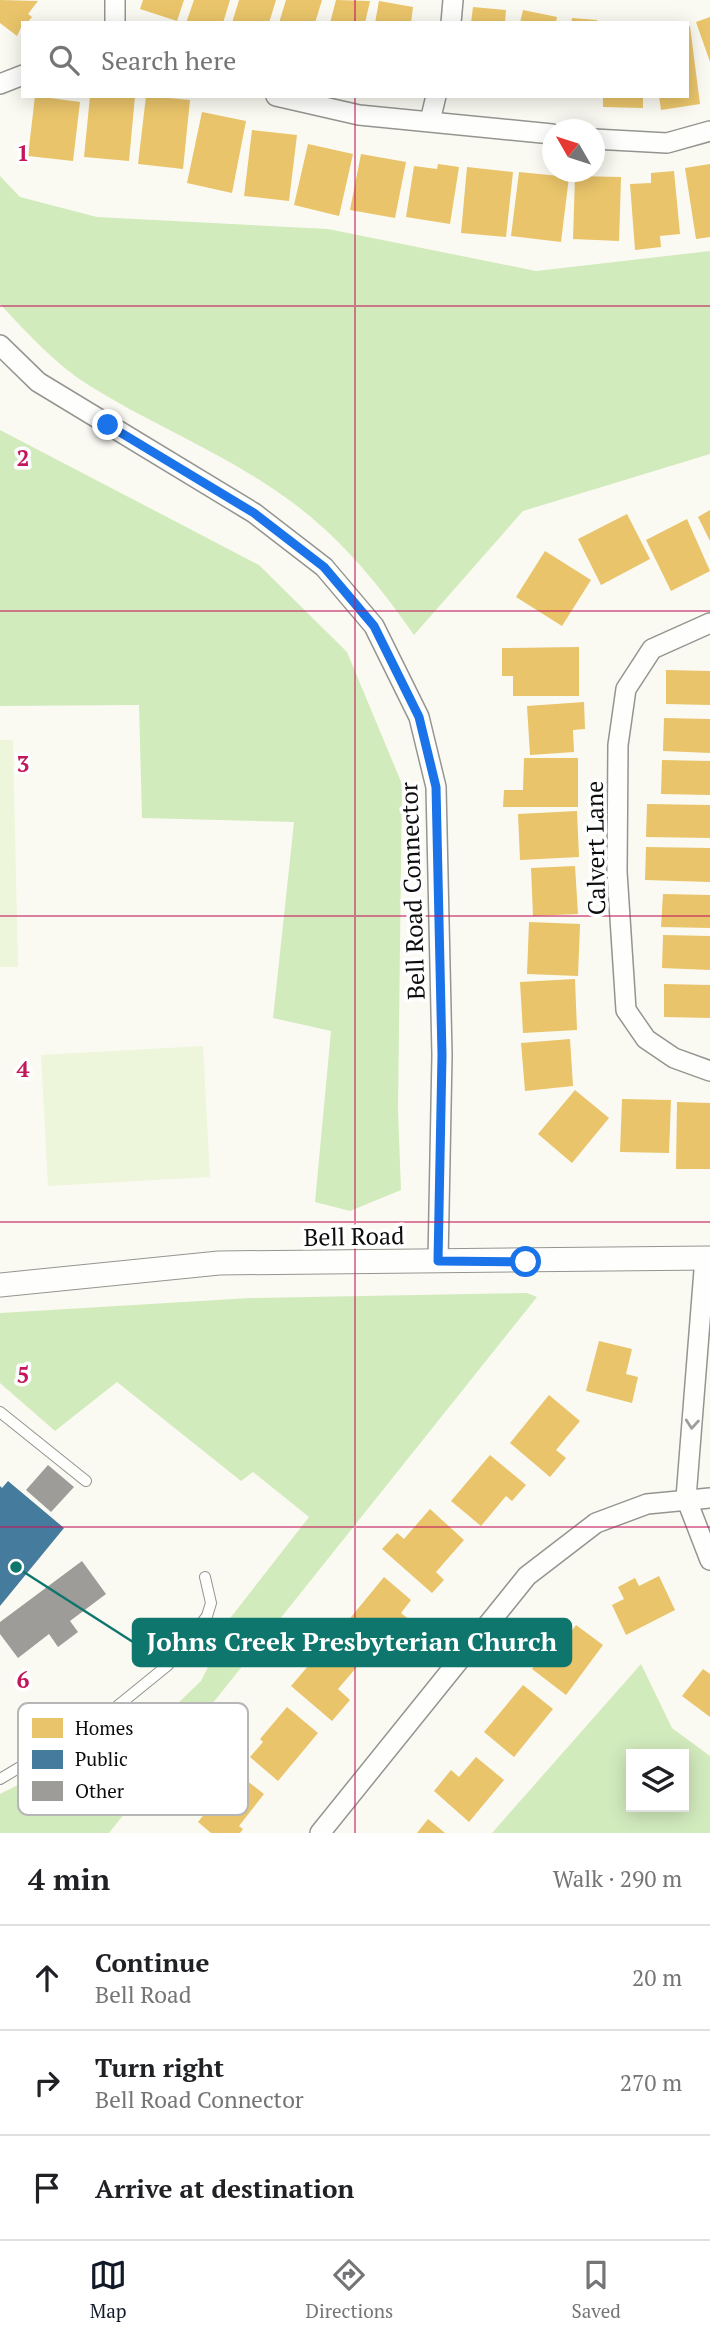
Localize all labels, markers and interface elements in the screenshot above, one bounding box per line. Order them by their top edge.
search box [21,21,689,98]
icon: search [45,41,83,79]
text: Search here [101,43,236,77]
north arrow [542,119,605,182]
text: 1 [17,137,30,168]
route end [92,409,123,440]
text: 2 [17,442,30,473]
text: 3 [17,748,30,779]
street label: Bell Road Connector [392,781,432,1000]
street label: Calvert Lane [578,781,612,915]
text: 4 [17,1053,30,1084]
street label: Bell Road [303,1219,405,1253]
route start [510,1246,541,1277]
text: 5 [17,1359,30,1390]
one-way arrow [685,1419,700,1430]
callout: Johns Creek Presbyterian Church [133,1619,571,1666]
text: Johns Creek Presbyterian Church [147,1624,558,1658]
text: 6 [17,1664,30,1695]
legend [18,1703,248,1815]
text: Homes [75,1715,134,1740]
text: Public [75,1746,128,1771]
map controls [626,1749,689,1812]
button: layers [626,1749,689,1812]
text: Other [75,1778,125,1803]
text: 4 min [28,1859,110,1899]
text: Walk · 290 m [553,1863,682,1894]
text: Continue [95,1945,209,1979]
icon: ahead [28,1959,66,1997]
text: 20 m [632,1962,682,1993]
text: Bell Road [95,1979,191,2010]
text: Turn right [95,2050,224,2084]
icon: right [28,2064,66,2102]
text: 270 m [620,2067,682,2098]
text: Bell Road Connector [95,2084,304,2115]
icon: arrive [28,2169,66,2207]
text: Arrive at destination [95,2171,354,2205]
tab: Map [89,2256,127,2323]
tab: Directions [306,2256,393,2323]
tab: Saved [572,2256,621,2323]

